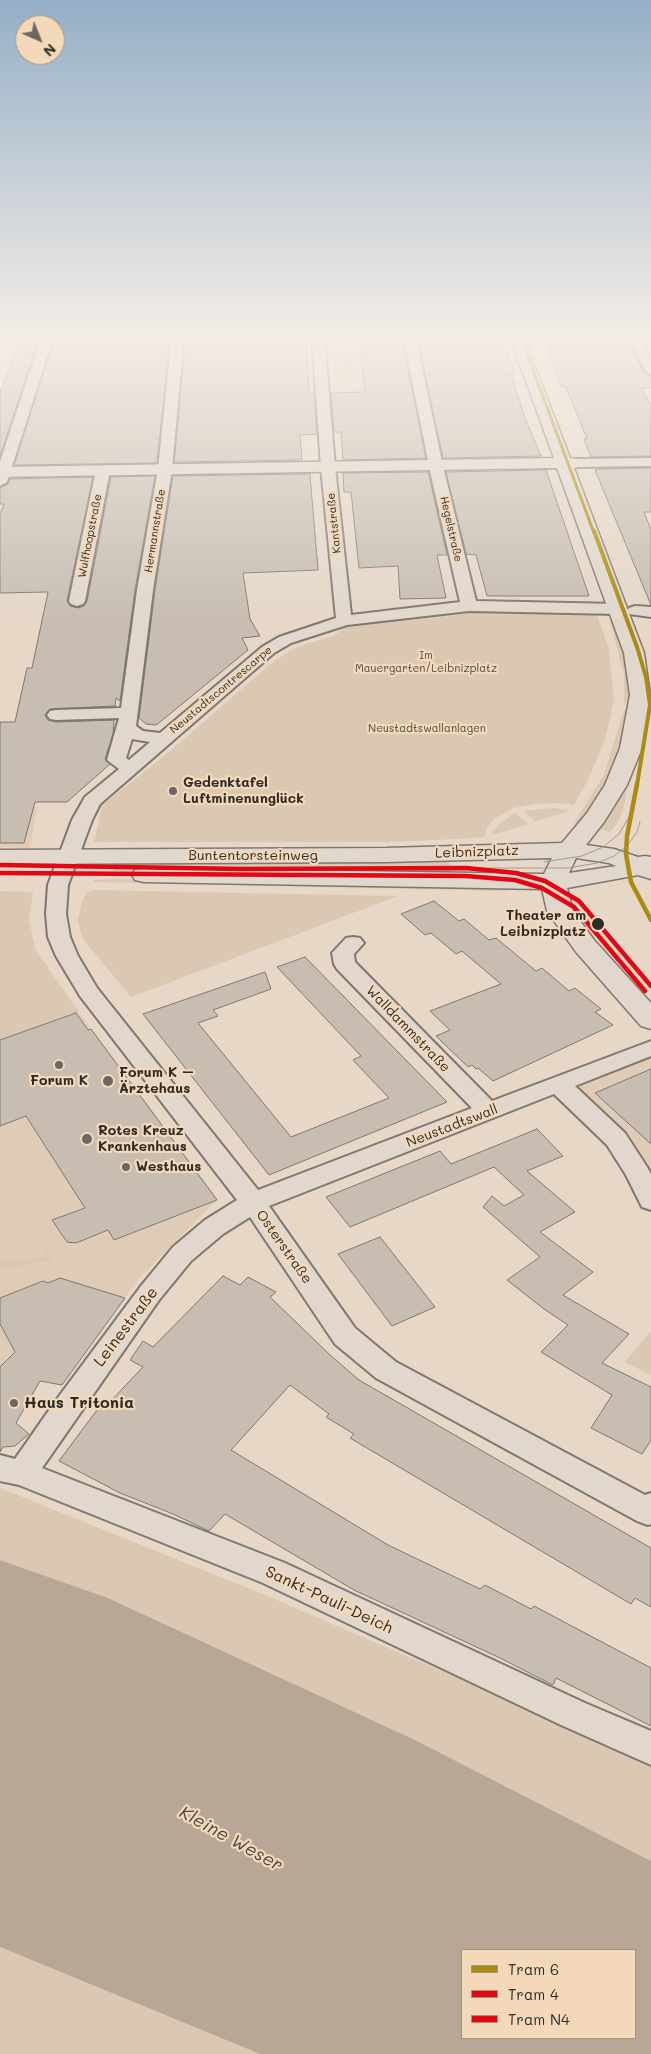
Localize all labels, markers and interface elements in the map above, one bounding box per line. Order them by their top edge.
north arrow [15,15,65,65]
text: N [40,40,61,61]
street label: Hermannstraße [142,488,168,574]
street label: Kantstraße [324,492,344,554]
street label: Wulfhoopstraße [75,493,105,579]
street label: Hegelstraße [437,495,465,563]
street label: Neustadtscontrescarpe [167,643,275,737]
park label: Im Mauergarten/Leibnizplatz [355,649,497,675]
park label: Neustadtswallanlagen [368,722,486,736]
place label: Gedenktafel Luftminenunglück [183,775,304,808]
marker: Gedenktafel Luftminenunglück [167,785,179,797]
street label: Leibnizplatz [435,842,519,862]
street label: Buntentorsteinweg [188,848,318,864]
place label: Theater am Leibnizplatz [500,908,586,940]
marker: Theater am Leibnizplatz [590,916,606,932]
street label: Walldammstraße [362,982,454,1076]
marker: Forum K [53,1059,65,1071]
place label: Forum K – Ärztehaus [119,1065,194,1098]
place label: Forum K [30,1073,88,1089]
marker: Forum K – Ärztehaus [101,1074,115,1088]
street label: Neustadtswall [404,1101,500,1151]
place label: Rotes Kreuz Krankenhaus [98,1123,187,1156]
marker: Rotes Kreuz Krankenhaus [80,1132,94,1146]
place label: Westhaus [136,1159,201,1175]
marker: Westhaus [120,1161,132,1173]
street label: Osterstraße [252,1207,316,1287]
street label: Leinestraße [90,1283,162,1371]
place label: Haus Tritonia [24,1393,134,1413]
marker: Haus Tritonia [8,1397,20,1409]
street label: Sankt-Pauli-Deich [262,1562,396,1638]
water label: Kleine Weser [176,1802,286,1876]
legend [461,1949,636,2039]
text: Tram 6 [508,1959,559,1979]
text: Tram 4 [508,1984,559,2004]
text: Tram N4 [508,2009,570,2029]

